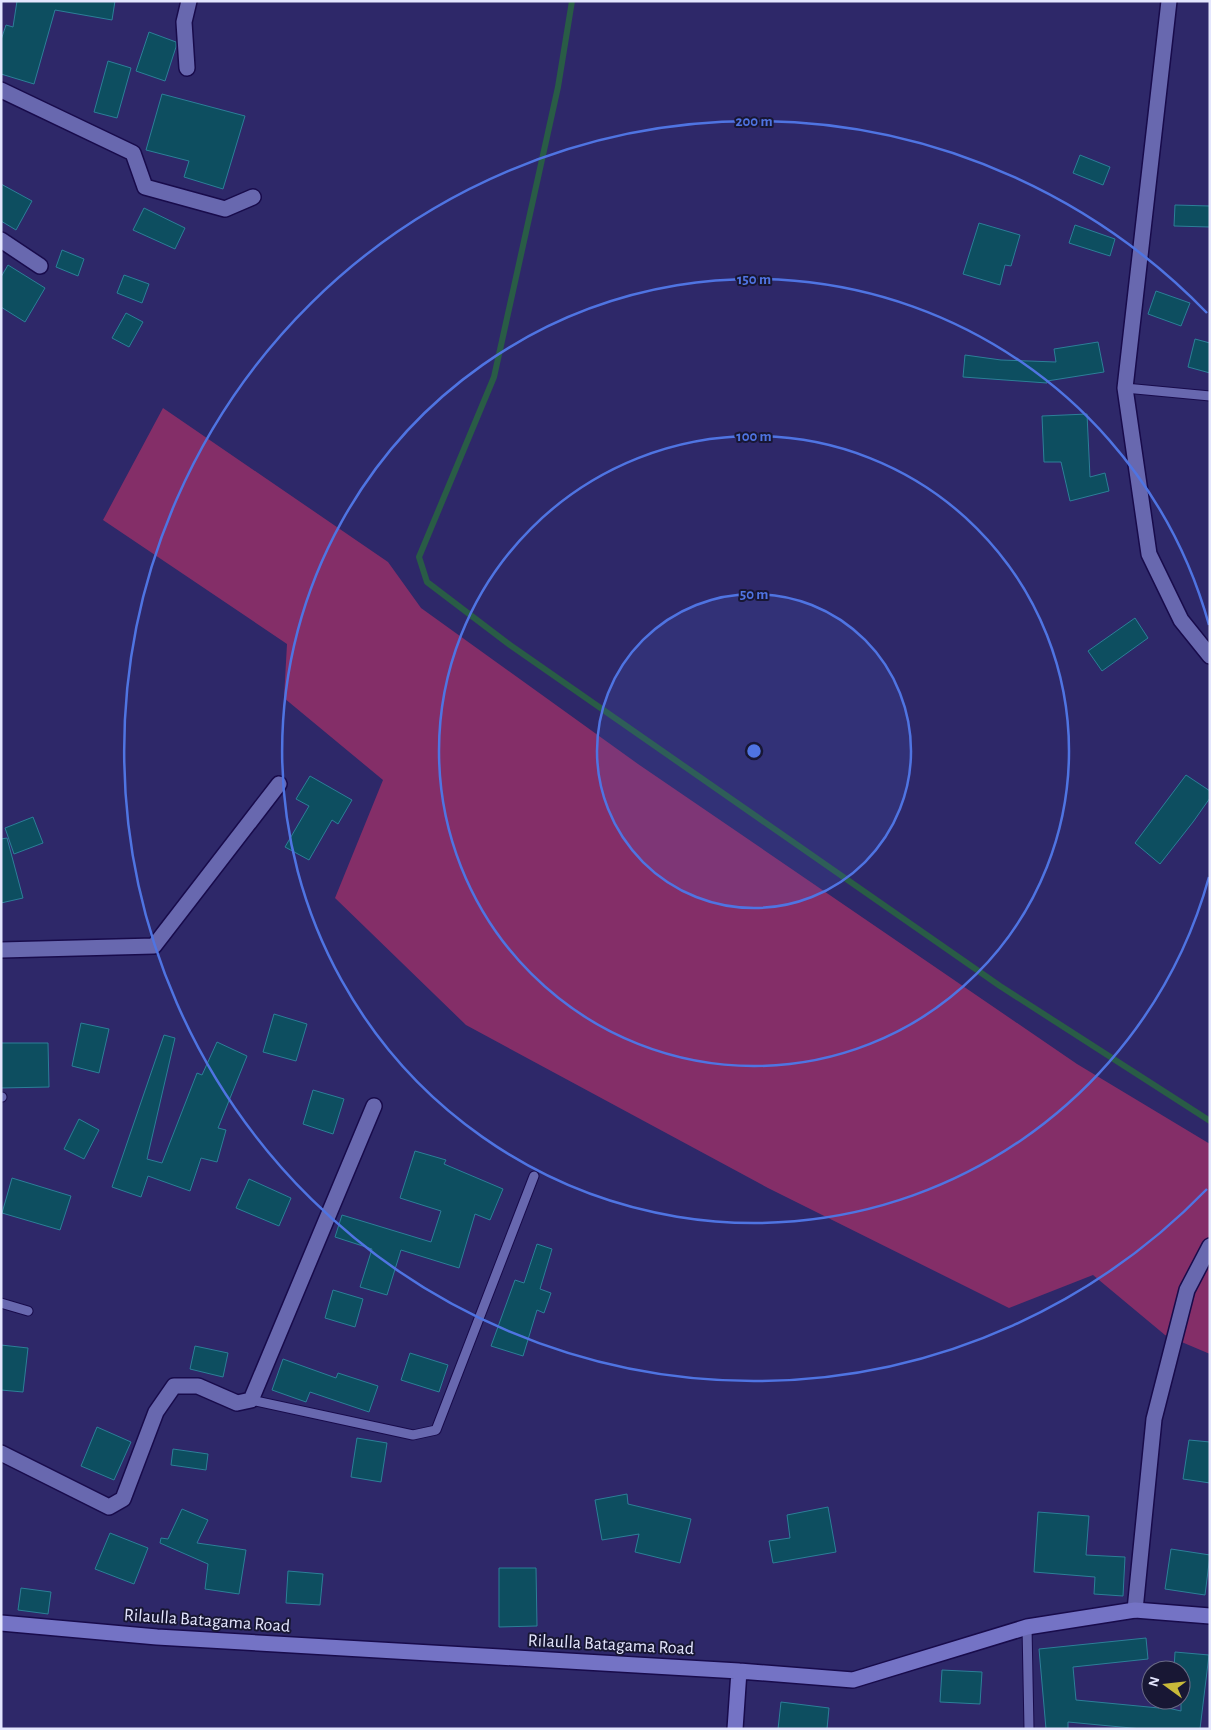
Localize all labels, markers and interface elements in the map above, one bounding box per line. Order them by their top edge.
text: 200 m [735,114,773,129]
text: 150 m [737,272,771,287]
text: 100 m [736,429,772,444]
text: 50 m [740,587,768,602]
centre of rings [745,742,763,760]
street label: Rilaulla Batagama Road [123,1606,291,1636]
street label: Rilaulla Batagama Road [527,1632,695,1658]
north arrow [1141,1660,1191,1710]
text: N [1146,1675,1162,1688]

